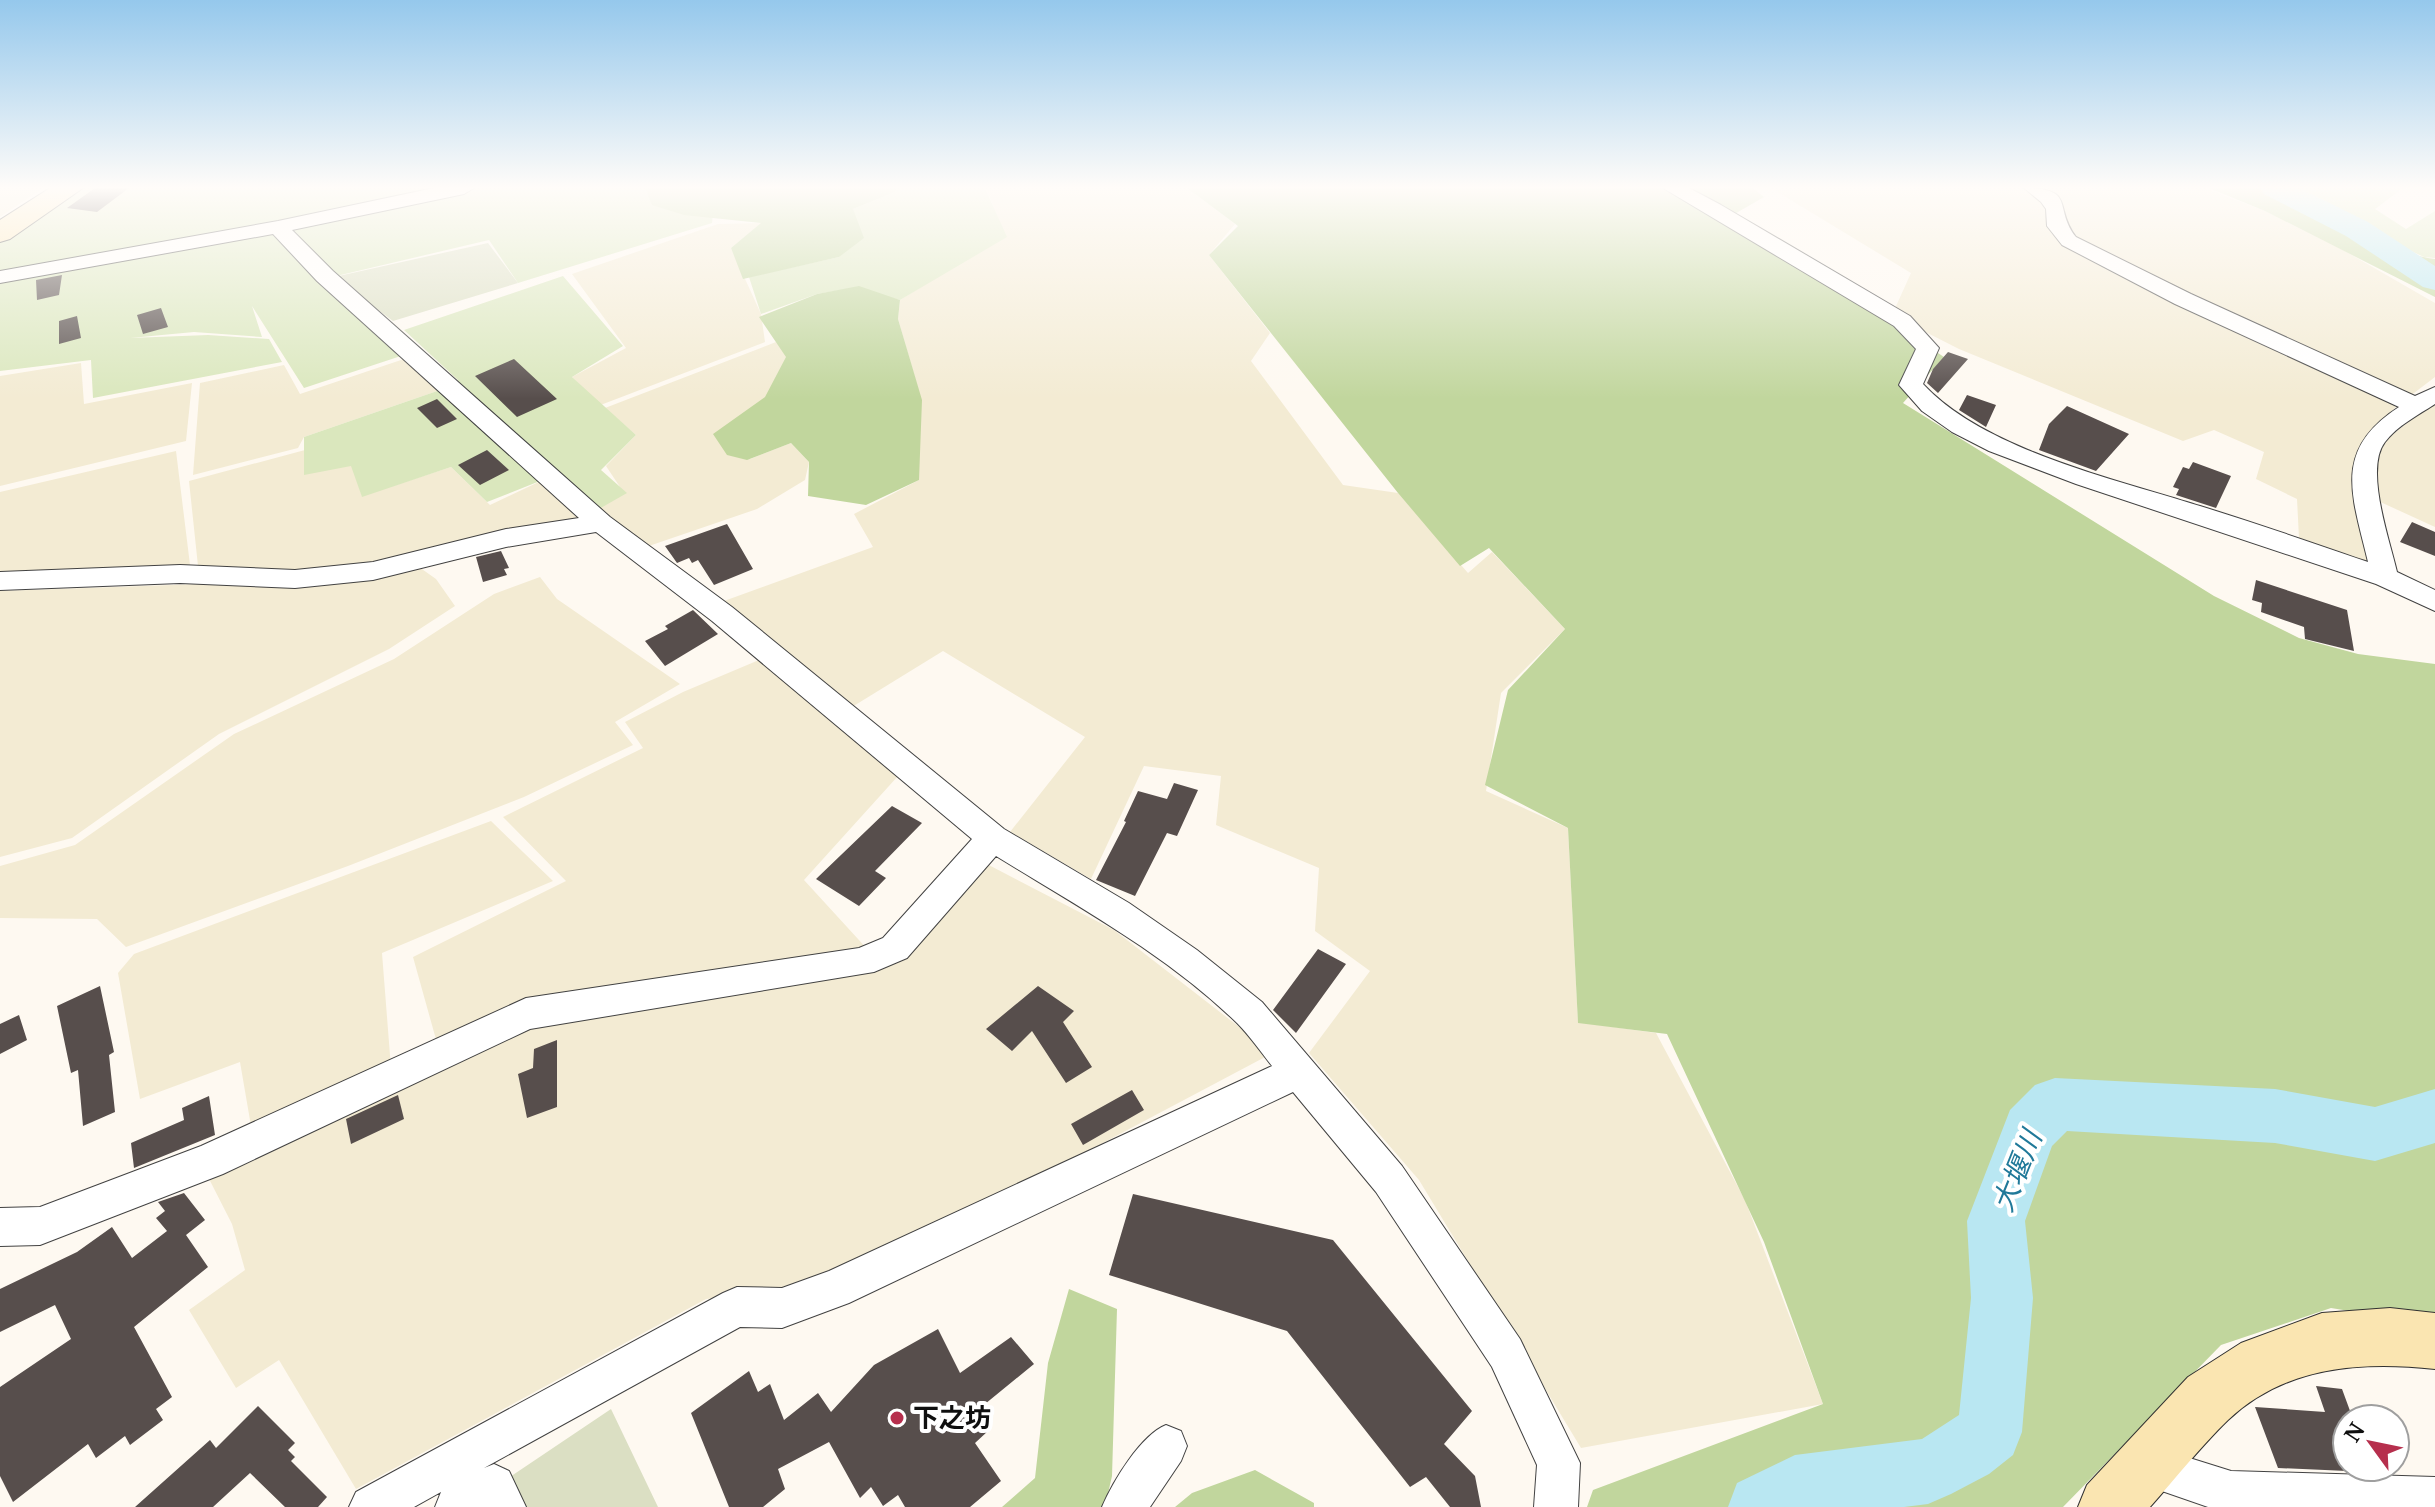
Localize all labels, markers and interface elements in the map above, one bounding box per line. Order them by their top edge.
water label: 大堰川 [1983,1122,2051,1217]
place label: 下之坊 [913,1399,991,1435]
north arrow [2331,1403,2411,1483]
marker: 下之坊 [888,1409,906,1427]
text: N [2336,1416,2371,1447]

